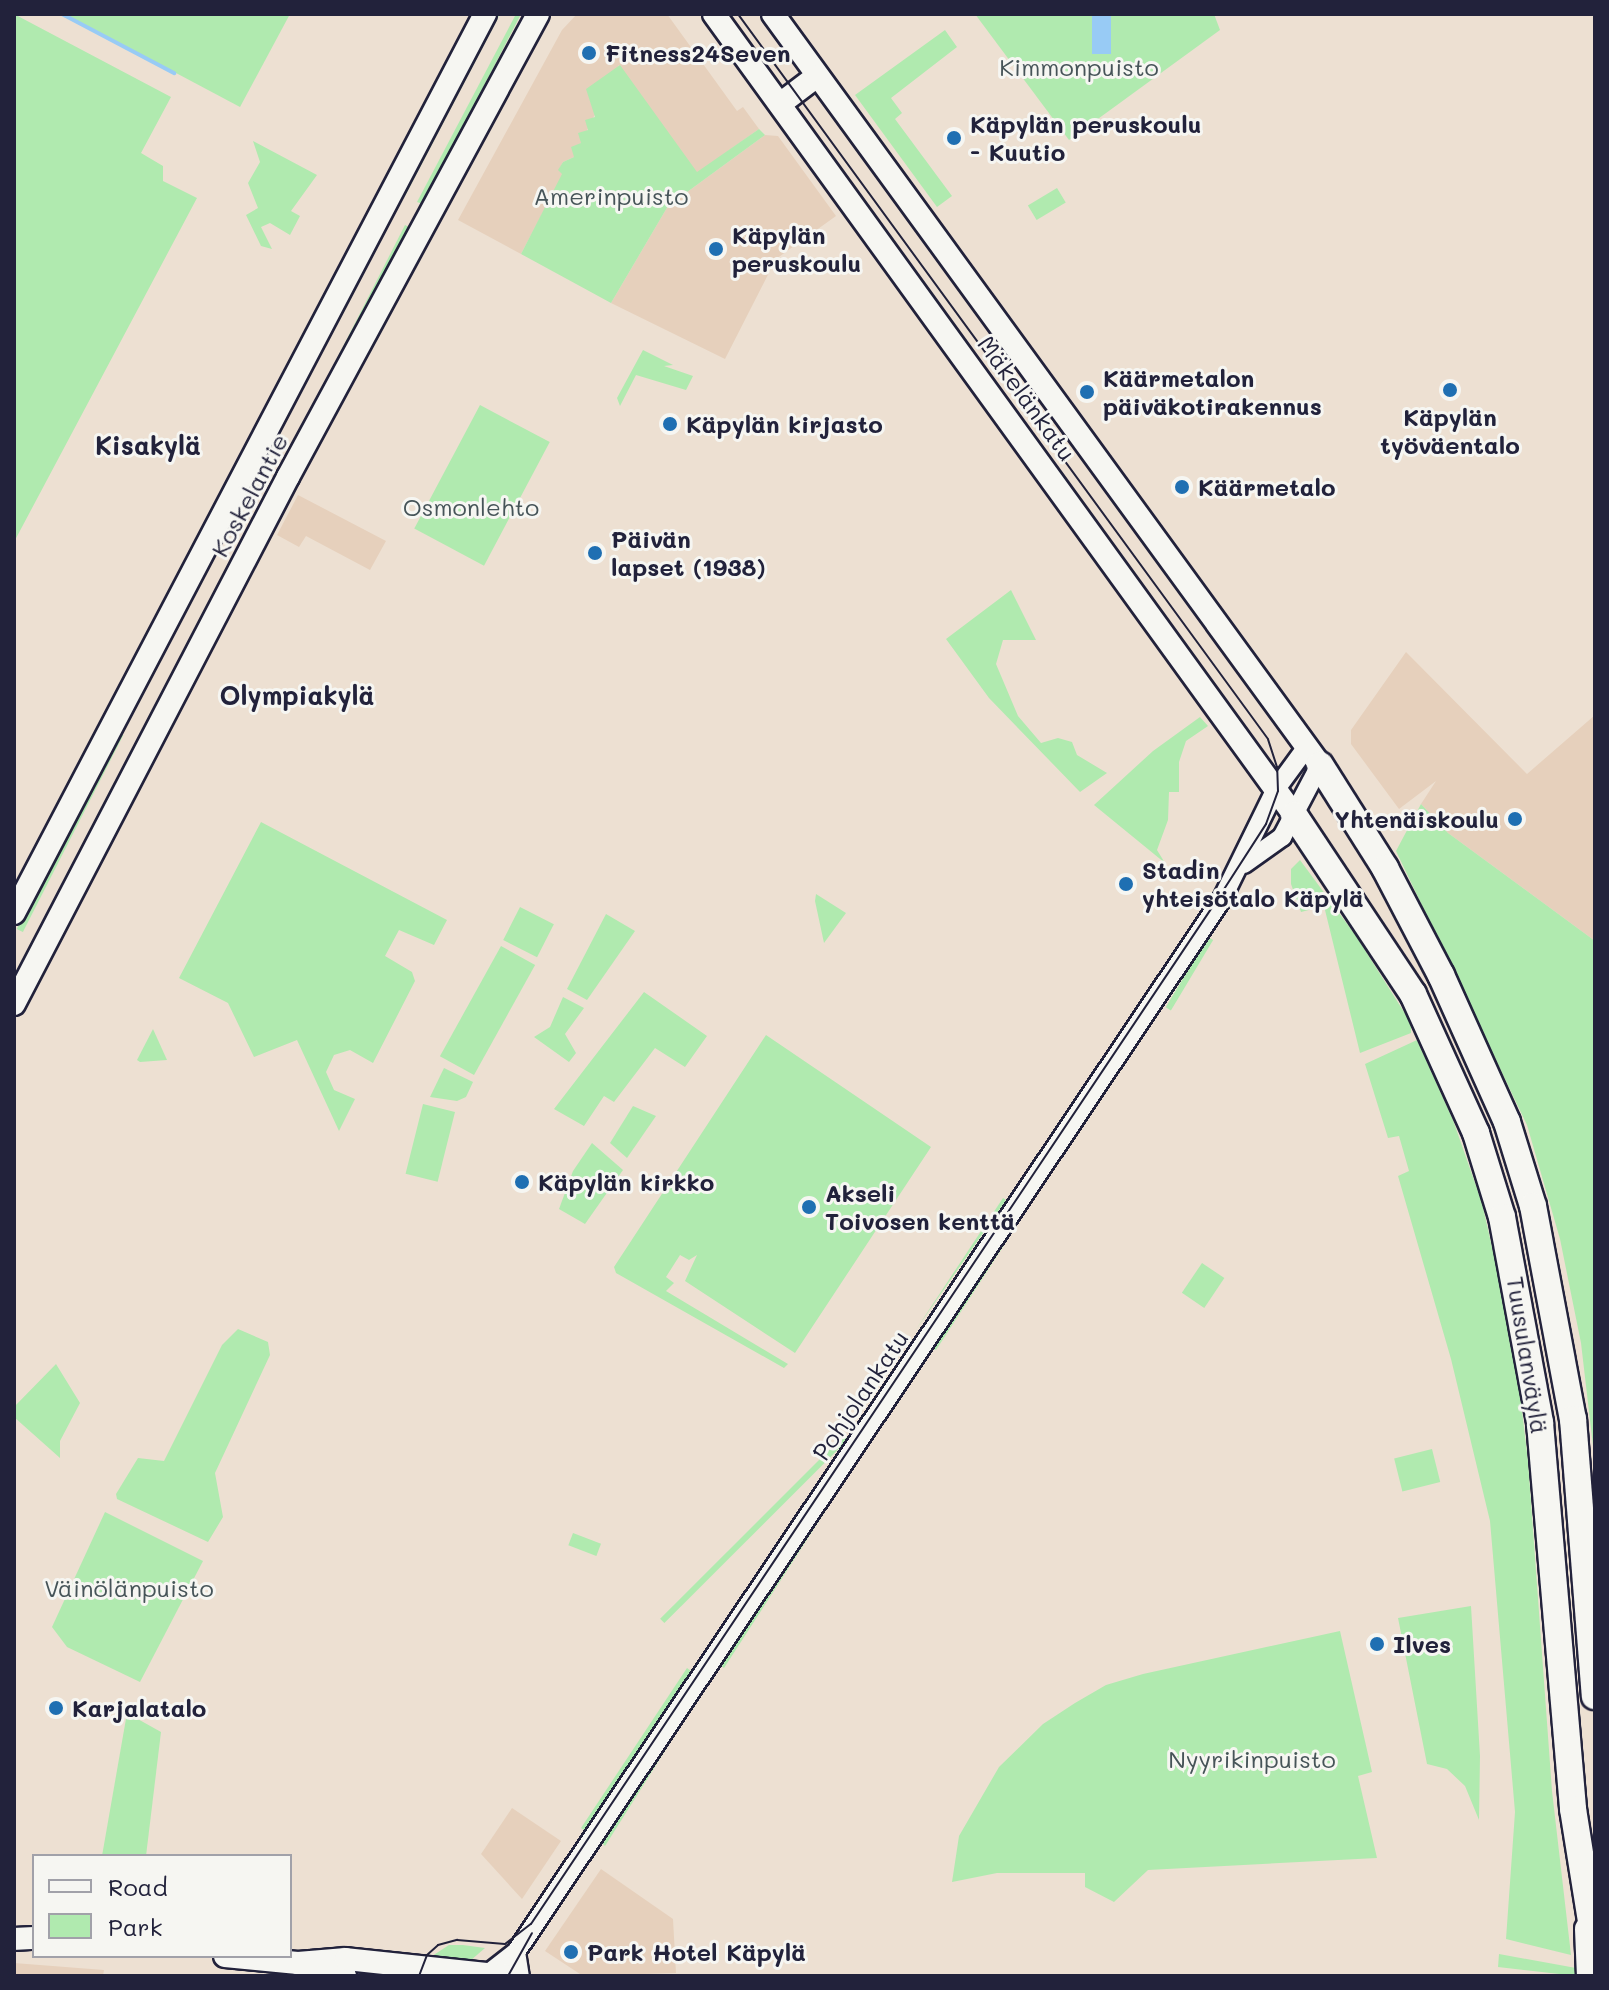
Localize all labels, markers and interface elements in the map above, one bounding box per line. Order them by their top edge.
place label: Fitness24Seven [605,39,790,67]
marker: Fitness24Seven [580,44,598,62]
park label: Kimmonpuisto [999,53,1159,81]
place label: Käpylän peruskoulu - Kuutio [970,110,1202,166]
marker: Käpylän peruskoulu - Kuutio [945,129,963,147]
park label: Amerinpuisto [533,182,689,210]
place label: Käpylän peruskoulu [732,221,861,277]
marker: Käpylän peruskoulu [707,240,725,258]
street label: Mäkelänkatu [972,330,1082,466]
place label: Käärmetalon päiväkotirakennus [1103,364,1322,420]
marker: Käpylän työväentalo [1441,381,1459,399]
marker: Käärmetalon päiväkotirakennus [1078,383,1096,401]
place label: Käpylän työväentalo [1380,403,1520,459]
place label: Käpylän kirjasto [686,410,883,438]
marker: Käpylän kirjasto [661,415,679,433]
street label: Koskelantie [205,429,293,561]
district label: Kisakylä [95,430,201,462]
place label: Käärmetalo [1198,473,1336,501]
marker: Käärmetalo [1173,478,1191,496]
park label: Osmonlehto [403,493,539,521]
place label: Päivän lapset (1938) [611,525,765,581]
marker: Päivän lapset (1938) [586,544,604,562]
district label: Olympiakylä [219,680,375,712]
place label: Yhtenäiskoulu [1334,805,1499,833]
marker: Yhtenäiskoulu [1506,810,1524,828]
place label: Stadin yhteisötalo Käpylä [1142,856,1364,912]
marker: Stadin yhteisötalo Käpylä [1117,875,1135,893]
place label: Käpylän kirkko [538,1168,714,1196]
marker: Käpylän kirkko [513,1173,531,1191]
place label: Akseli Toivosen kenttä [825,1179,1015,1235]
marker: Akseli Toivosen kenttä [800,1198,818,1216]
street label: Tuusulanväylä [1501,1274,1555,1436]
street label: Pohjolankatu [806,1325,914,1465]
park label: Väinölänpuisto [44,1574,214,1602]
place label: Ilves [1393,1630,1451,1658]
marker: Ilves [1368,1635,1386,1653]
place label: Karjalatalo [72,1694,206,1722]
marker: Karjalatalo [47,1699,65,1717]
park label: Nyyrikinpuisto [1168,1745,1336,1773]
legend [32,1854,292,1958]
text: Road [108,1871,168,1902]
text: Park [108,1911,162,1942]
place label: Park Hotel Käpylä [587,1938,806,1966]
marker: Park Hotel Käpylä [562,1943,580,1961]

